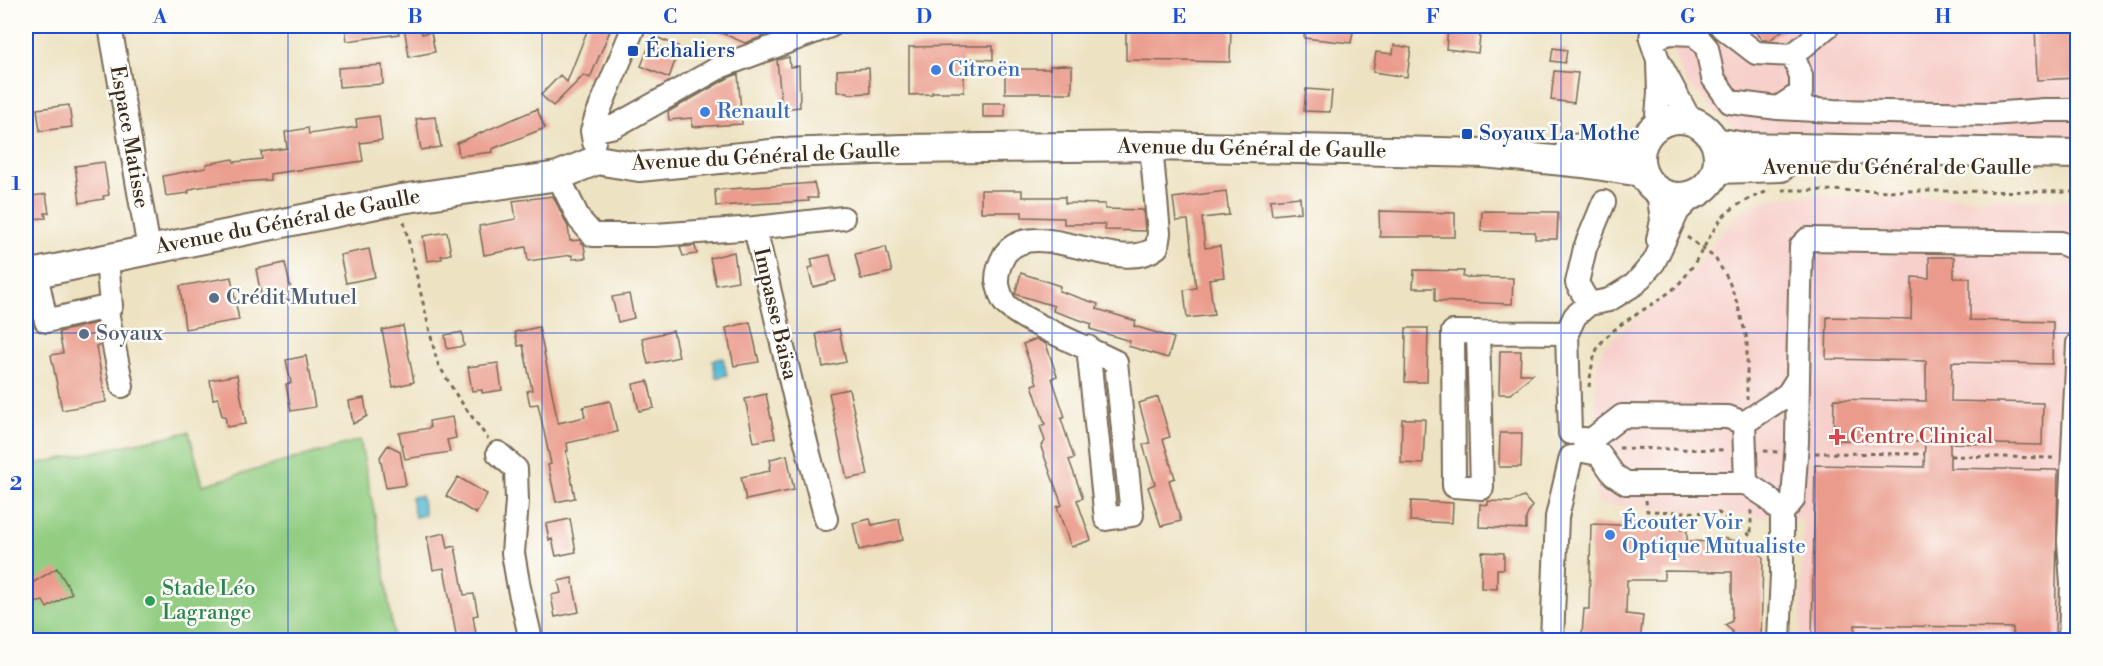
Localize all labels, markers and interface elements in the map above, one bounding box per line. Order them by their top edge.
text: A [152,5,168,30]
text: B [407,5,423,30]
text: C [663,5,677,30]
text: D [916,5,932,30]
text: E [1172,5,1186,30]
text: F [1426,5,1440,30]
text: G [1680,5,1696,30]
text: H [1935,5,1952,30]
place label: Échaliers [645,36,735,64]
marker: Échaliers [626,44,640,58]
place label: Citroën [948,57,1021,83]
marker: Citroën [929,63,943,77]
street label: Espace Matisse [104,64,154,210]
place label: Renault [717,99,791,125]
marker: Renault [698,105,712,119]
place label: Soyaux La Mothe [1479,121,1640,147]
marker: Soyaux La Mothe [1460,127,1474,141]
street label: Avenue du Général de Gaulle [1116,134,1387,164]
street label: Avenue du Général de Gaulle [630,137,901,177]
street label: Avenue du Général de Gaulle [1761,155,2032,181]
text: 1 [11,172,21,197]
street label: Avenue du Général de Gaulle [152,184,423,261]
street label: Impasse Baïsa [747,246,803,383]
place label: Crédit Mutuel [226,285,357,311]
marker: Crédit Mutuel [207,291,221,305]
place label: Soyaux [96,321,163,347]
marker: Soyaux [77,327,91,341]
place label: Centre Clinical [1850,424,1993,450]
marker: Centre Clinical [1828,428,1846,446]
text: 2 [10,472,22,497]
place label: Écouter Voir Optique Mutualiste [1622,508,1806,560]
marker: Écouter Voir Optique Mutualiste [1603,528,1617,542]
place label: Stade Léo Lagrange [162,576,256,626]
marker: Stade Léo Lagrange [143,594,157,608]

